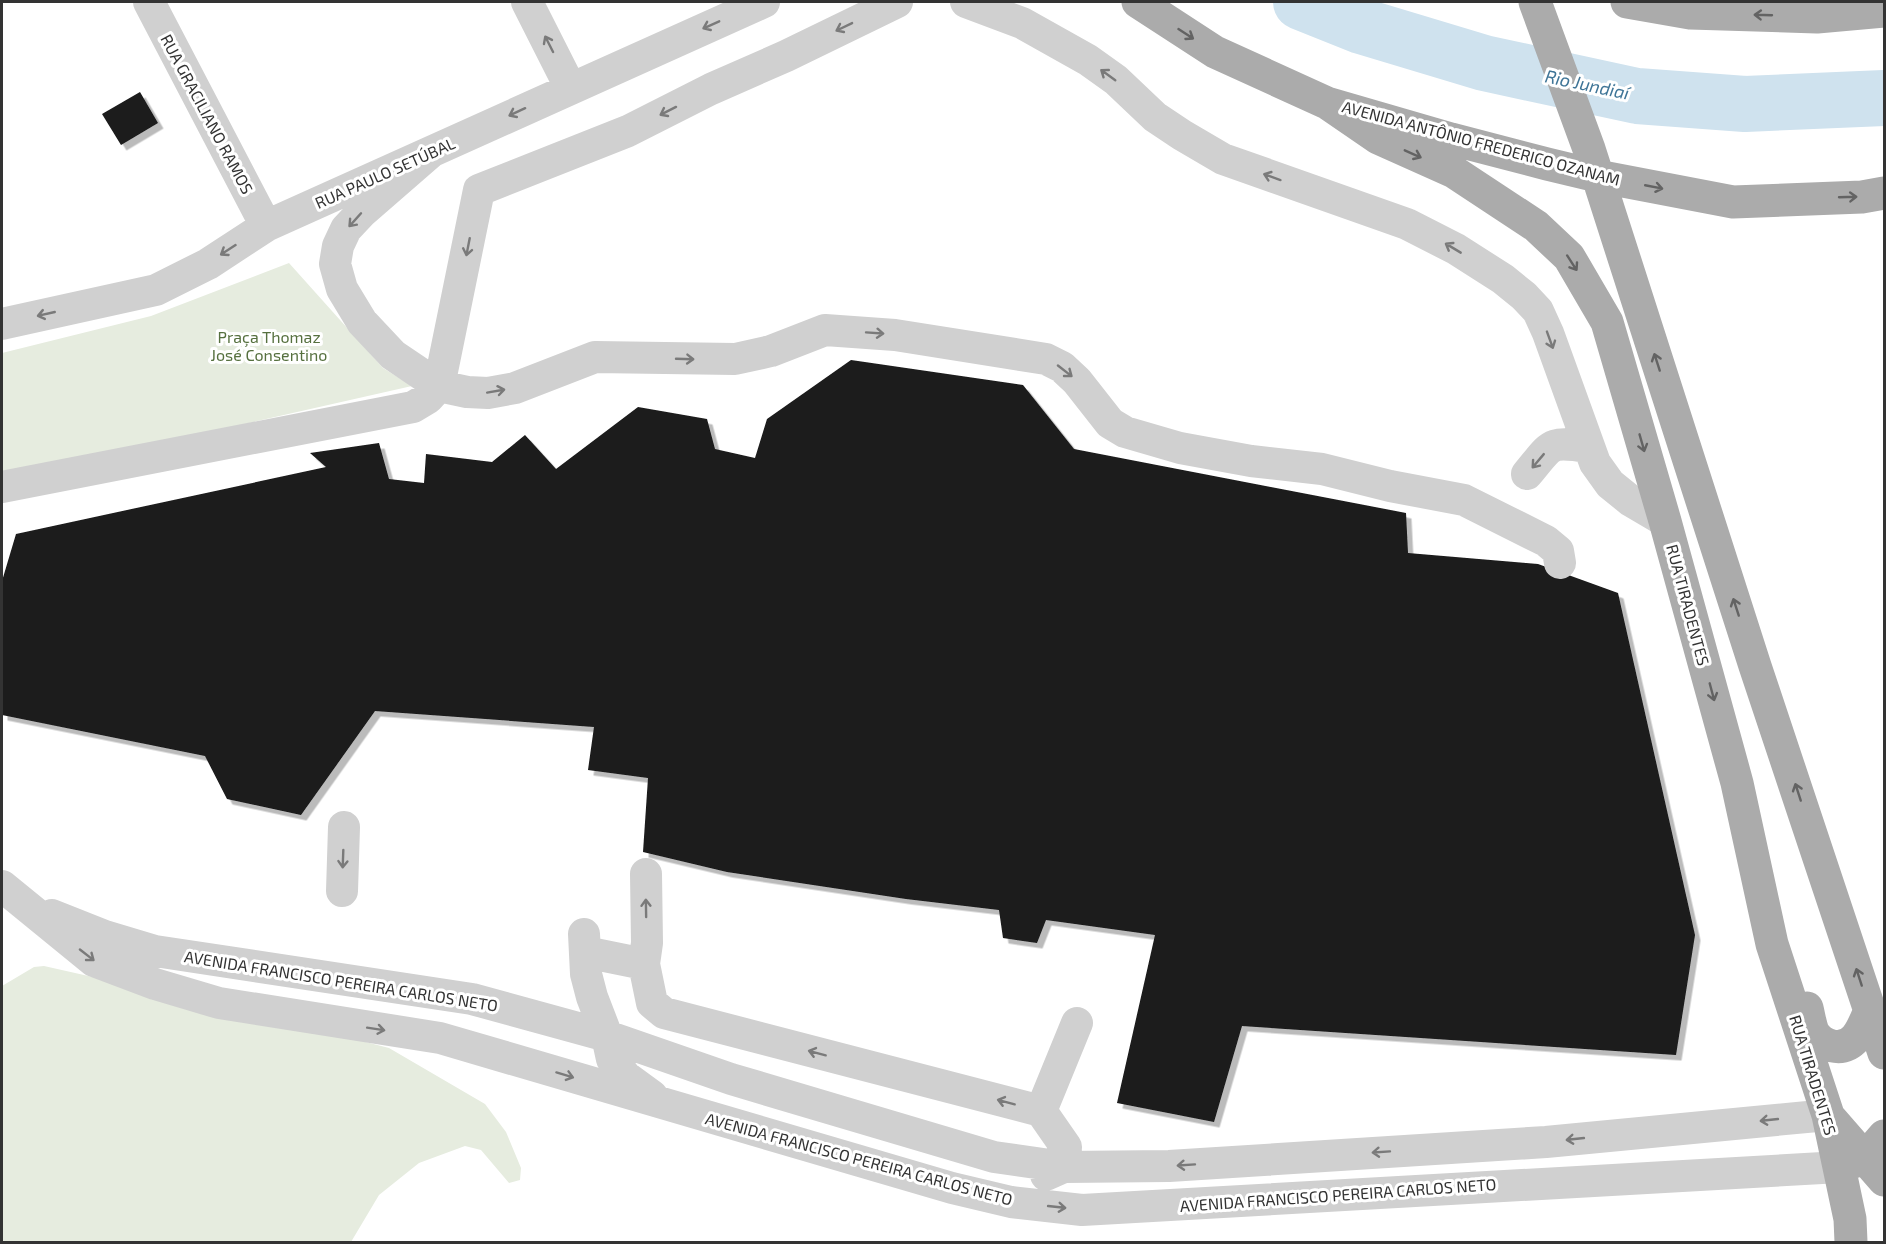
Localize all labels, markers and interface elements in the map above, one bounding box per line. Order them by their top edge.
one-way arrow [1754,10,1774,21]
one-way arrow [702,20,721,31]
one-way arrow [836,22,854,34]
one-way arrow [1178,28,1194,40]
street label: RUA GRACILIANO RAMOS [157,31,258,197]
one-way arrow [543,36,554,54]
water label: Rio Jundiaí [1543,64,1633,104]
one-way arrow [1101,69,1117,81]
street label: AVENIDA ANTÔNIO FREDERICO OZANAM [1340,96,1622,189]
one-way arrow [660,106,678,117]
one-way arrow [509,107,527,119]
street label: RUA PAULO SETÚBAL [312,133,458,212]
one-way arrow [1404,148,1422,160]
one-way arrow [1263,171,1282,182]
one-way arrow [1644,182,1664,193]
one-way arrow [1837,192,1857,203]
one-way arrow [348,212,362,227]
one-way arrow [462,237,473,256]
one-way arrow [1445,242,1462,254]
one-way arrow [220,245,237,257]
one-way arrow [1566,254,1578,271]
one-way arrow [37,309,56,320]
park label: Praça Thomaz José Consentino [211,327,327,364]
one-way arrow [865,328,885,339]
one-way arrow [1546,330,1557,349]
one-way arrow [675,353,695,365]
one-way arrow [1650,353,1661,372]
one-way arrow [1057,364,1073,377]
one-way arrow [486,385,506,396]
one-way arrow [1637,433,1648,452]
one-way arrow [1531,453,1545,468]
street label: RUA TIRADENTES [1663,542,1714,668]
one-way arrow [1730,598,1741,617]
one-way arrow [1707,682,1718,701]
one-way arrow [1791,783,1802,802]
one-way arrow [338,848,349,868]
one-way arrow [641,899,652,919]
street label: AVENIDA FRANCISCO PEREIRA CARLOS NETO [183,946,499,1015]
one-way arrow [79,948,95,961]
one-way arrow [1853,968,1864,987]
street label: RUA TIRADENTES [1786,1012,1841,1137]
one-way arrow [365,1023,385,1034]
one-way arrow [808,1046,827,1058]
one-way arrow [555,1070,574,1081]
one-way arrow [997,1096,1016,1107]
street label: AVENIDA FRANCISCO PEREIRA CARLOS NETO [704,1108,1015,1209]
one-way arrow [1760,1115,1780,1126]
one-way arrow [1566,1134,1586,1145]
one-way arrow [1371,1147,1391,1158]
one-way arrow [1177,1160,1197,1171]
street label: AVENIDA FRANCISCO PEREIRA CARLOS NETO [1179,1174,1497,1215]
one-way arrow [1046,1202,1066,1213]

